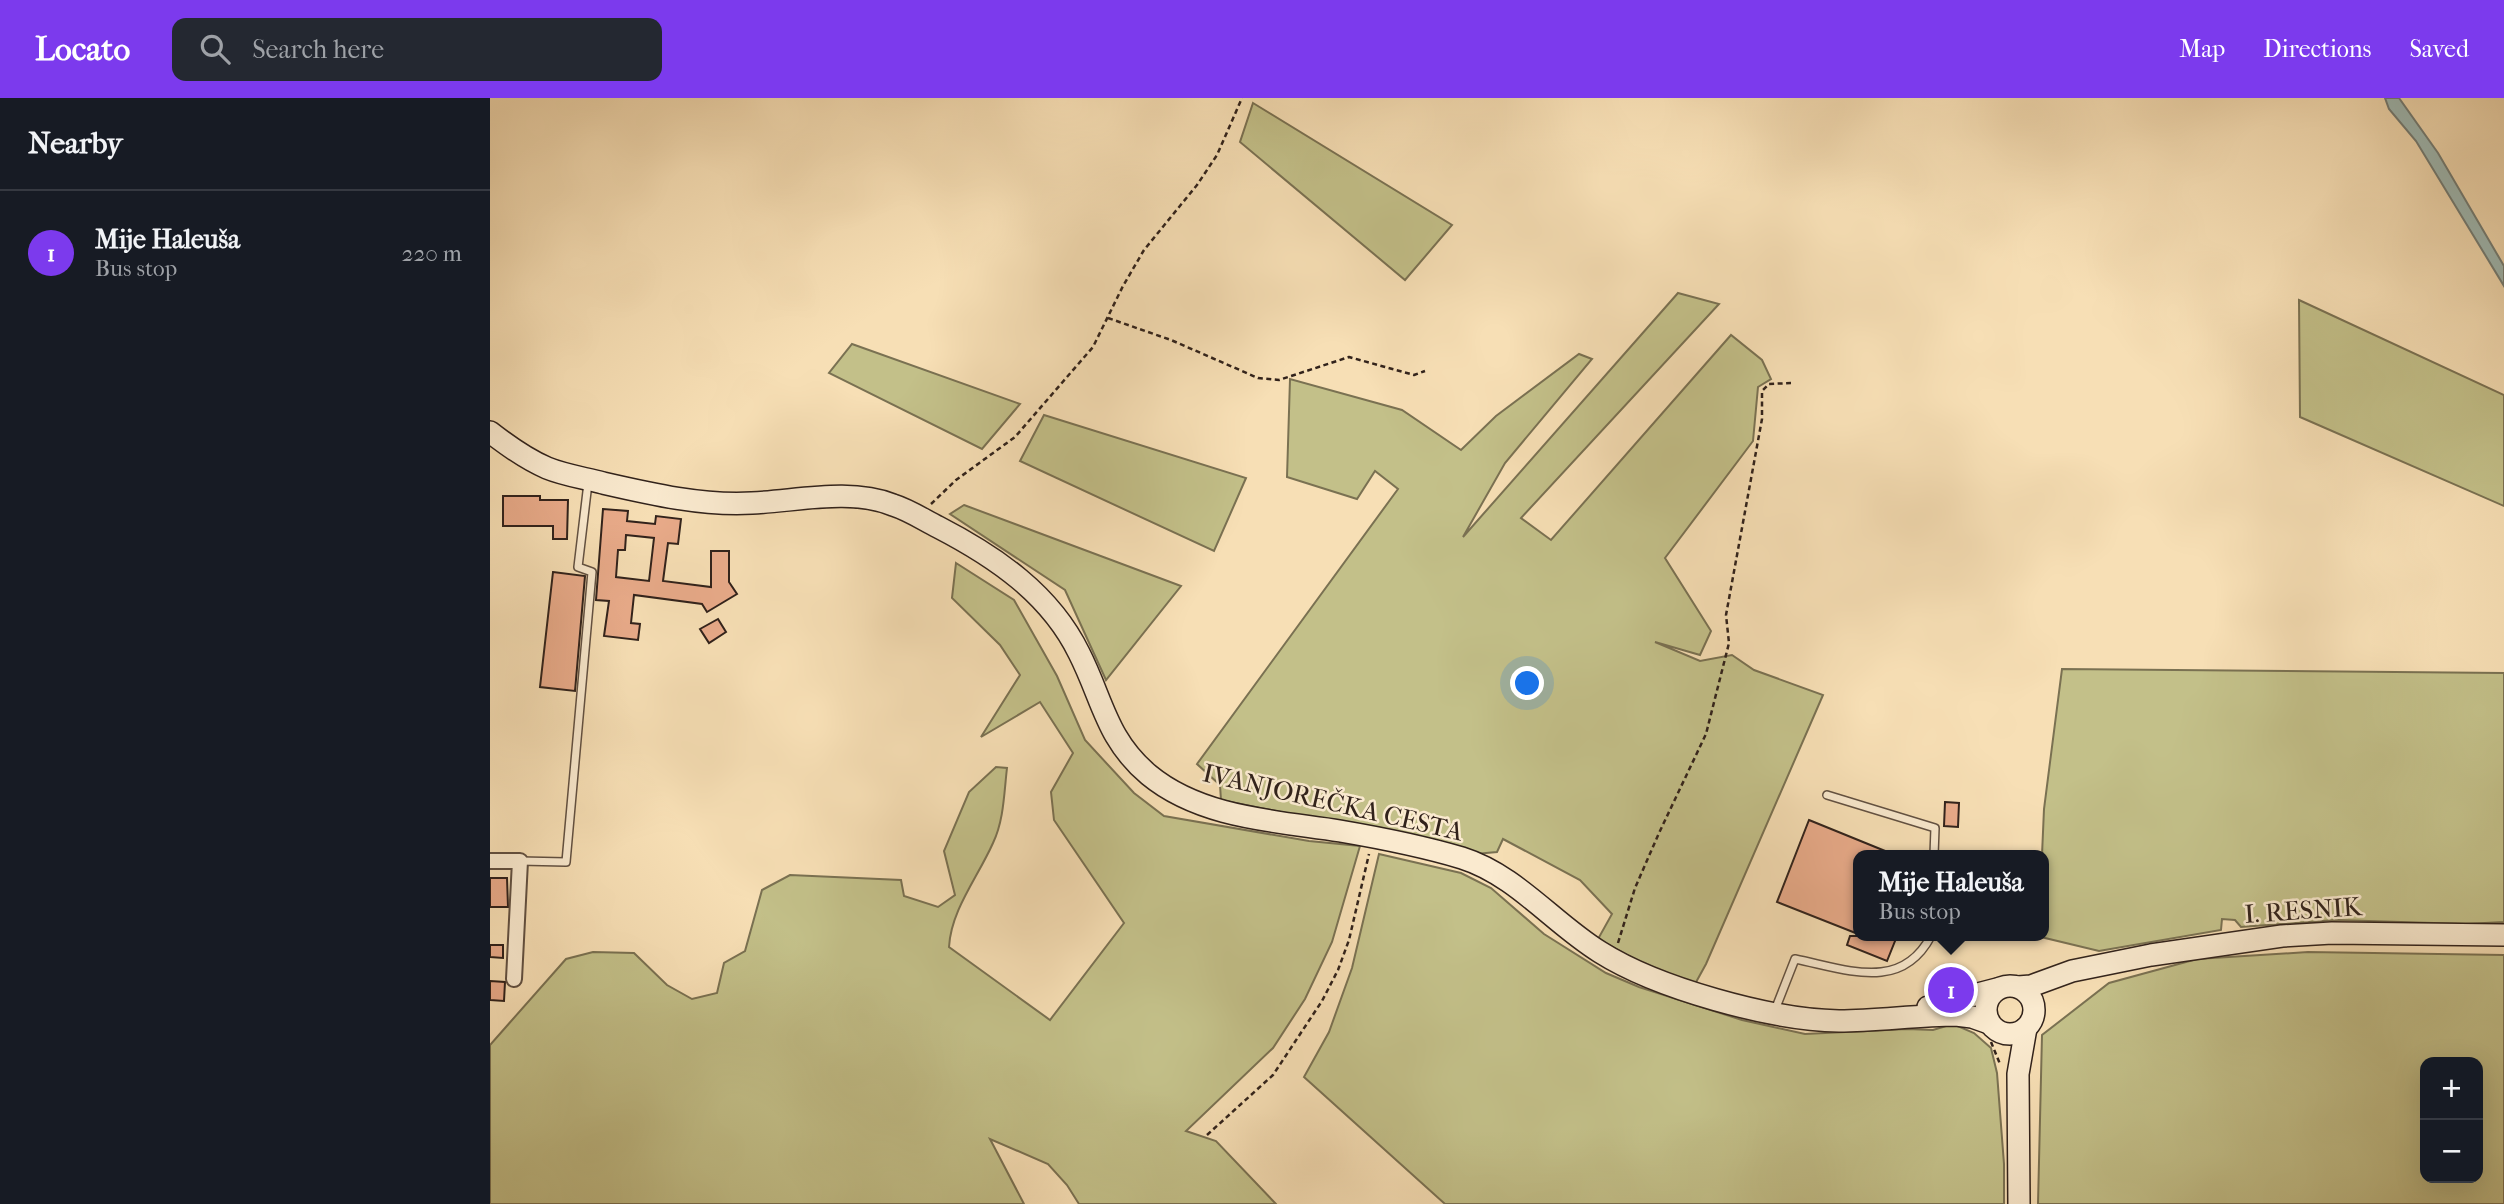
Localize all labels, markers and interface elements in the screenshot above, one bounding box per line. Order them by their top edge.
search box [172,18,662,81]
text: Locato [35,30,130,69]
icon: search [196,30,234,68]
text: Search here [252,34,384,65]
text: Map [2179,35,2225,63]
text: Directions [2263,35,2371,63]
text: Saved [2409,35,2469,63]
text: Nearby [28,126,123,161]
text: Mije Haleuša [95,224,240,255]
text: 1 [47,240,55,267]
text: 220 m [402,240,462,267]
text: Bus stop [95,255,177,282]
your location [1510,666,1544,700]
street label: IVANJOREČKA CESTA [1200,756,1468,848]
popup [1853,850,2049,941]
text: Mije Haleuša [1878,867,2024,898]
street label: I. RESNIK [2243,891,2364,930]
text: Bus stop [1878,898,1961,925]
pin: 1 [1928,964,1974,1016]
map controls [2420,1057,2483,1183]
button: + [2420,1057,2483,1120]
button: − [2420,1120,2483,1183]

